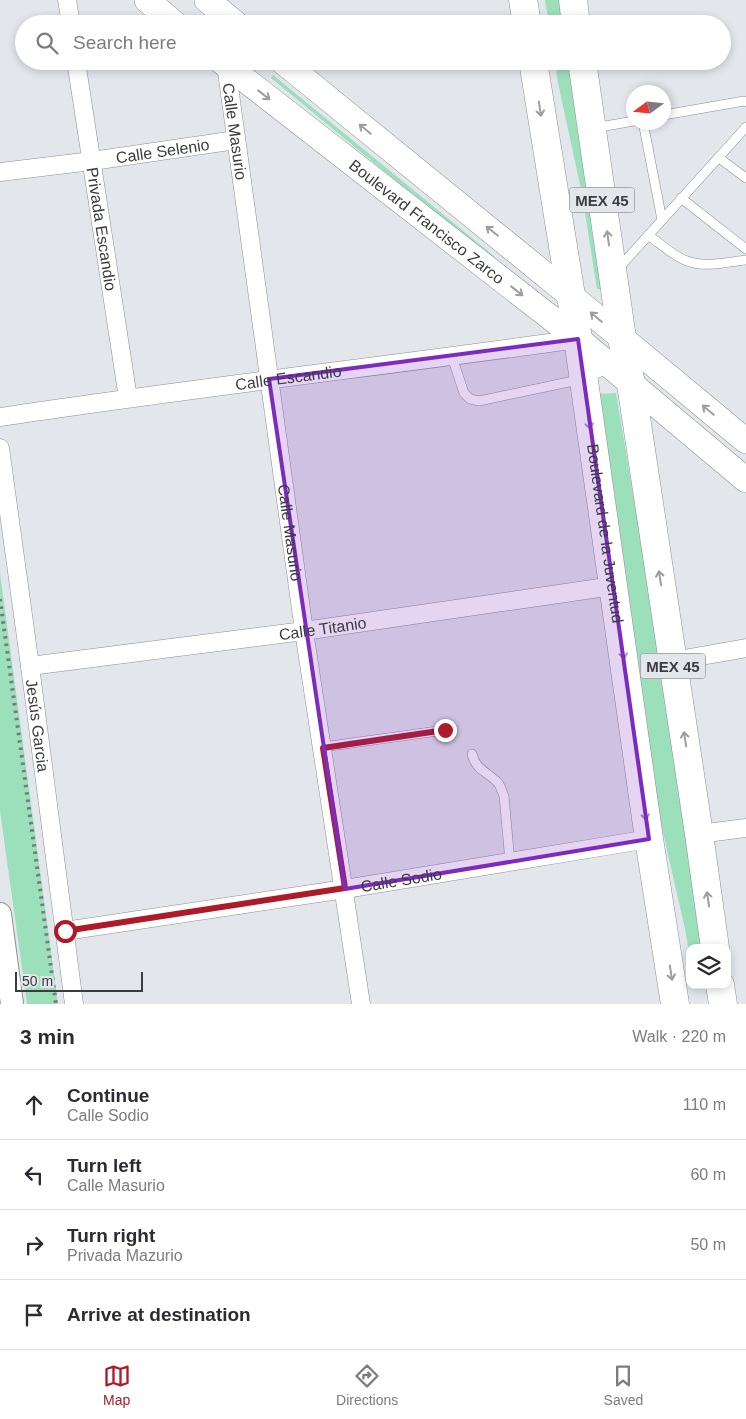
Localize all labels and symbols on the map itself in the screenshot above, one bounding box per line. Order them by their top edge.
street label: Calle Masurio [220,82,250,181]
north arrow [626,85,671,130]
one-way arrow [257,90,271,100]
one-way arrow [536,101,546,117]
one-way arrow [359,123,372,134]
street label: Calle Selenio [115,135,211,166]
street label: Boulevard Francisco Zarco [346,156,508,287]
street label: Privada Escandio [84,166,120,292]
road number: MEX 45 [570,188,634,212]
one-way arrow [485,226,498,237]
one-way arrow [603,230,613,246]
one-way arrow [510,286,523,297]
one-way arrow [590,311,603,322]
street label: Calle Escandio [234,362,342,393]
one-way arrow [702,404,715,416]
one-way arrow [584,413,594,429]
street label: Boulevard de la Juventud [584,443,627,624]
street label: Calle Masurio [275,483,306,582]
one-way arrow [655,570,665,586]
street label: Calle Titanio [278,614,368,643]
one-way arrow [618,643,628,659]
road number: MEX 45 [640,654,706,678]
street label: Jesús Garcia [23,678,52,773]
route end [434,719,457,742]
one-way arrow [679,731,689,747]
one-way arrow [641,804,651,820]
street label: Calle Sodio [359,865,443,895]
one-way arrow [703,892,713,908]
route start [54,920,77,943]
one-way arrow [666,965,676,981]
scale bar [15,969,142,992]

